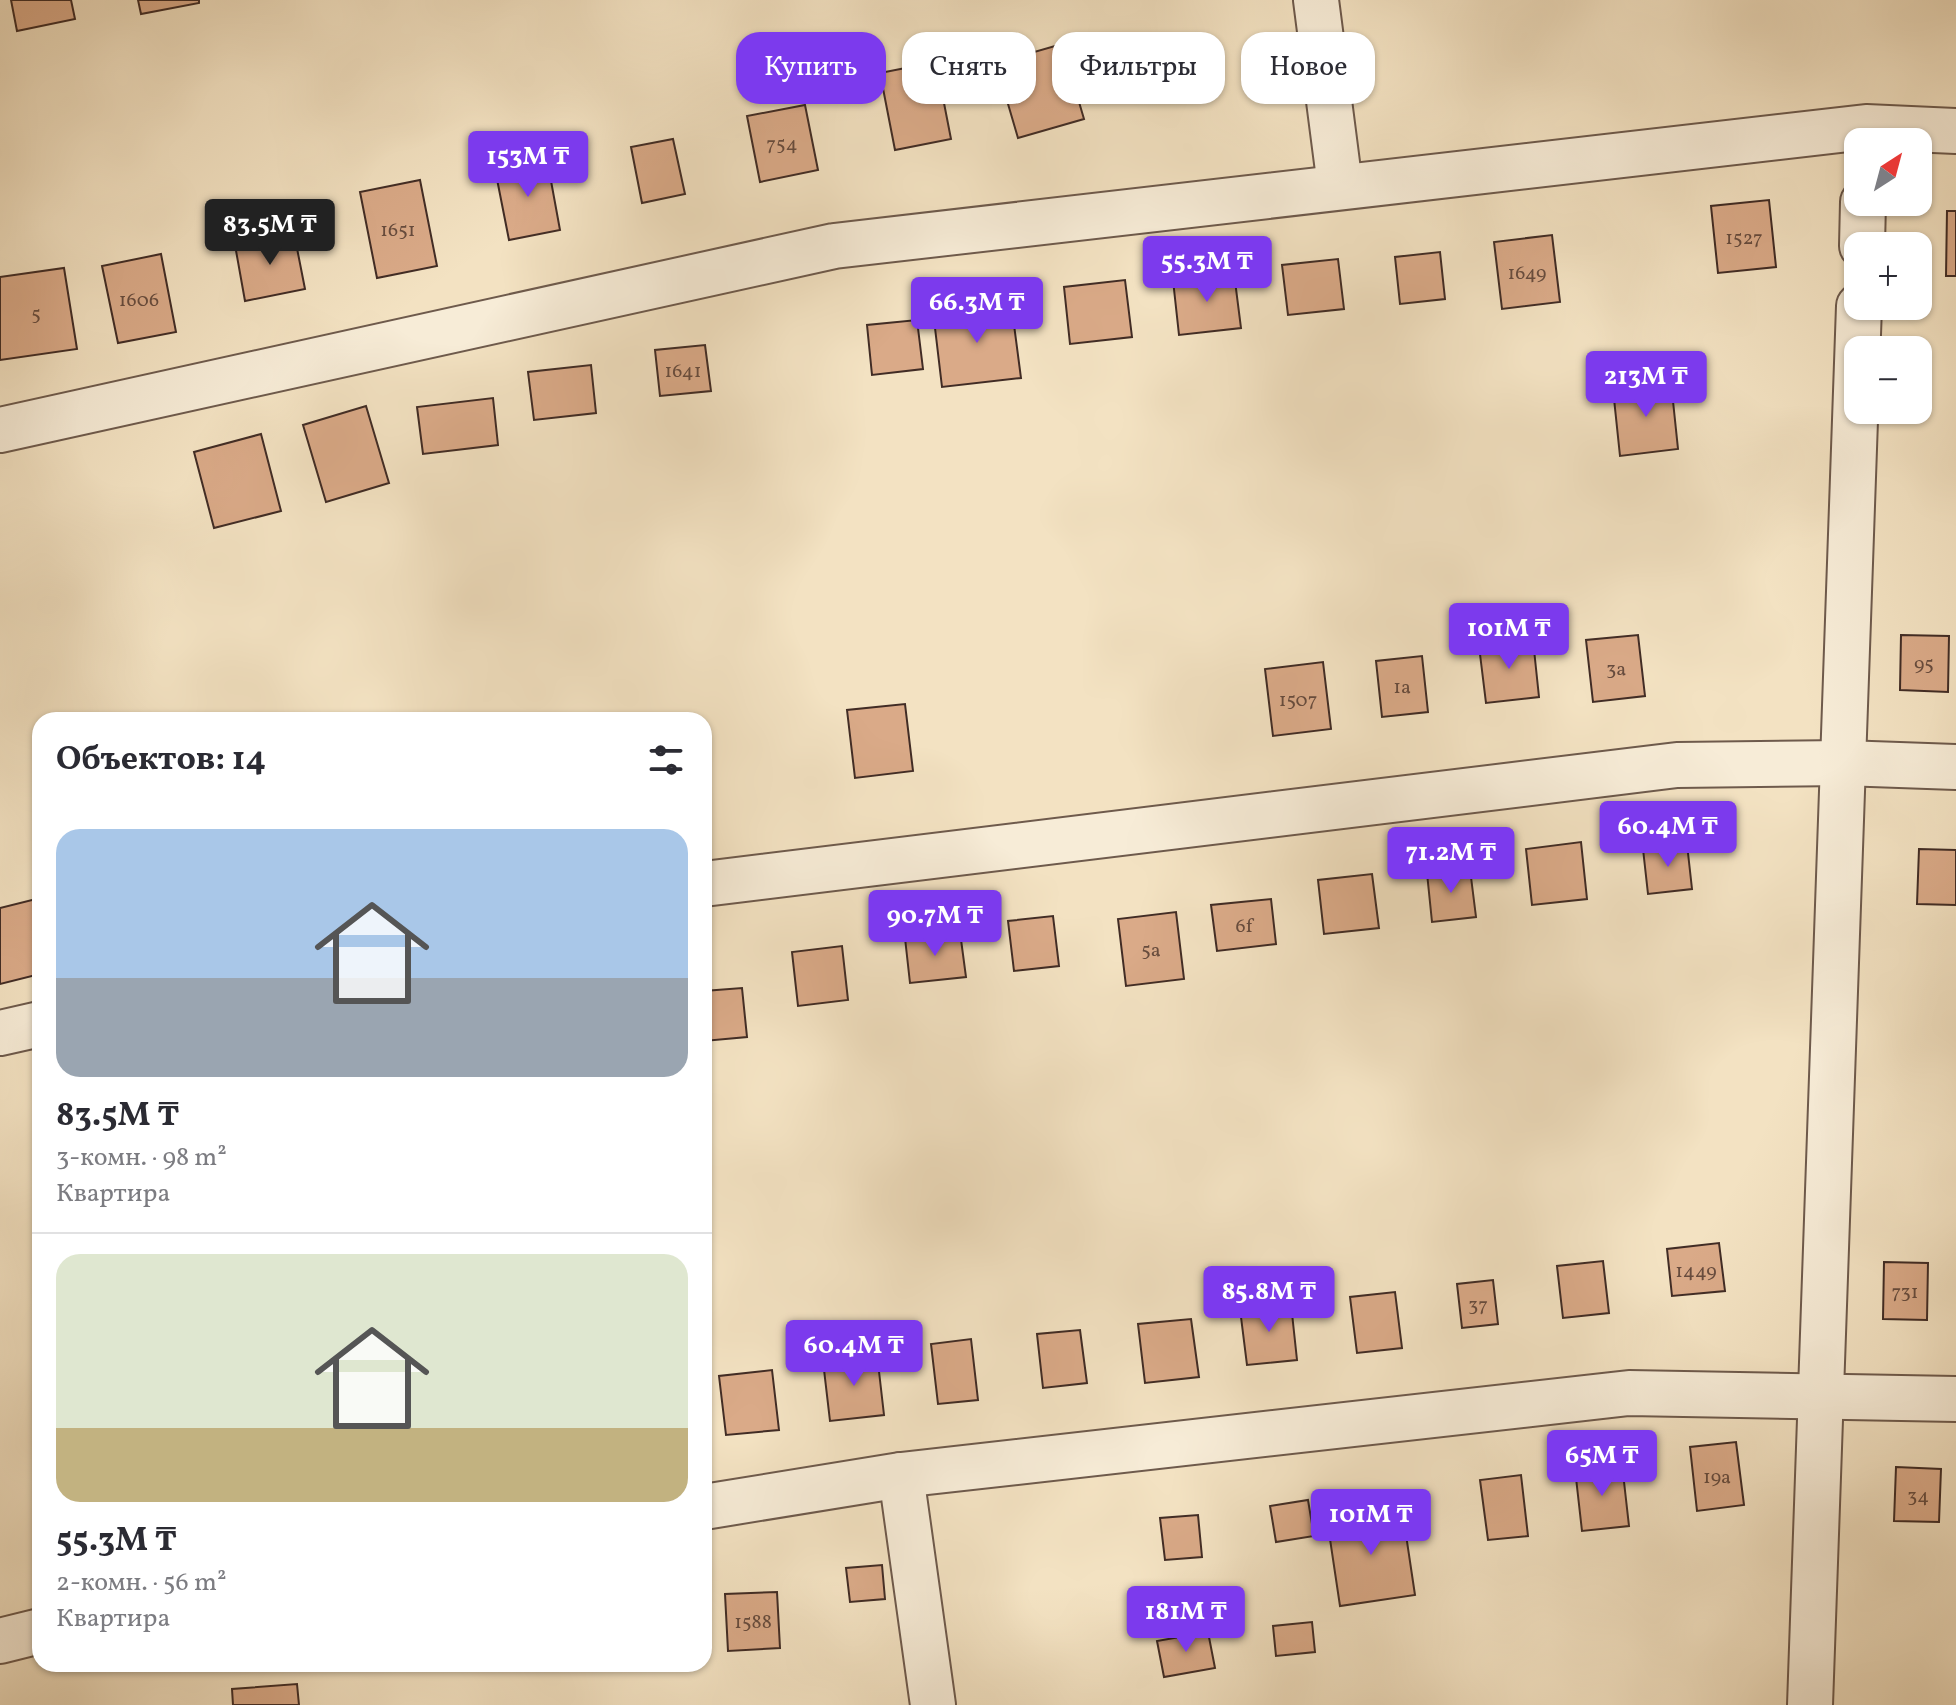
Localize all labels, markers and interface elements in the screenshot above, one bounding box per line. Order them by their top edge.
chip: Купить [736,32,886,104]
chip: Снять [902,32,1036,104]
chip: Фильтры [1052,32,1225,104]
chip: Новое [1241,32,1375,104]
north arrow [1844,128,1932,216]
map controls [1844,128,1932,424]
pin: 153M ₸ [463,131,593,199]
house number: 754 [766,131,798,159]
text: 153M ₸ [486,139,570,175]
pin: 83.5M ₸ [196,199,344,267]
text: 83.5M ₸ [223,207,317,243]
house number: 1651 [380,217,416,245]
house number: 1527 [1725,225,1763,253]
button: + [1844,232,1932,320]
pin: 55.3M ₸ [1133,236,1281,304]
text: 55.3M ₸ [1161,244,1253,280]
house number: 1649 [1508,260,1547,288]
pin: 66.3M ₸ [903,277,1051,345]
text: 66.3M ₸ [929,285,1025,321]
house number: 1606 [119,287,159,315]
house number: 5 [31,301,41,329]
button: − [1844,336,1932,424]
pin: 213M ₸ [1581,351,1711,419]
house number: 1641 [665,358,701,386]
text: 213M ₸ [1604,359,1688,395]
pin: 101M ₸ [1444,603,1574,671]
text: 101M ₸ [1467,611,1551,647]
house number: 95 [1914,651,1934,679]
house number: 3а [1606,656,1626,684]
house number: 1а [1393,674,1411,702]
house number: 1507 [1279,687,1317,715]
text: Объектов: 14 [56,737,266,784]
icon: filters [644,738,688,782]
pin: 60.4M ₸ [1594,801,1742,869]
text: 60.4M ₸ [1618,809,1718,845]
pin: 71.2M ₸ [1377,827,1525,895]
text: 71.2M ₸ [1405,835,1497,871]
icon: home [300,881,444,1025]
pin: 90.7M ₸ [861,890,1009,958]
text: 90.7M ₸ [887,898,983,934]
house number: 6f [1236,913,1255,941]
house number: 5а [1141,937,1161,965]
text: 83.5M ₸ [56,1093,179,1140]
text: 3-комн. · 98 m² [56,1140,227,1176]
text: Квартира [56,1176,170,1212]
house number: 1449 [1675,1258,1717,1286]
pin: 85.8M ₸ [1195,1266,1343,1334]
text: 85.8M ₸ [1221,1274,1317,1310]
house number: 731 [1891,1279,1919,1307]
house number: 37 [1468,1292,1488,1320]
icon: home [300,1306,444,1450]
pin: 60.4M ₸ [780,1320,928,1388]
text: 60.4M ₸ [804,1328,904,1364]
pin: 65M ₸ [1546,1430,1658,1498]
text: 65M ₸ [1565,1438,1639,1474]
house number: 19а [1703,1464,1731,1492]
house number: 34 [1907,1483,1929,1511]
pin: 101M ₸ [1306,1489,1436,1557]
text: 101M ₸ [1329,1497,1413,1533]
text: 55.3M ₸ [56,1518,177,1565]
text: 2-комн. · 56 m² [56,1565,227,1601]
pin: 181M ₸ [1121,1586,1251,1654]
text: 181M ₸ [1145,1594,1227,1630]
text: Квартира [56,1601,170,1637]
house number: 1588 [734,1609,772,1637]

